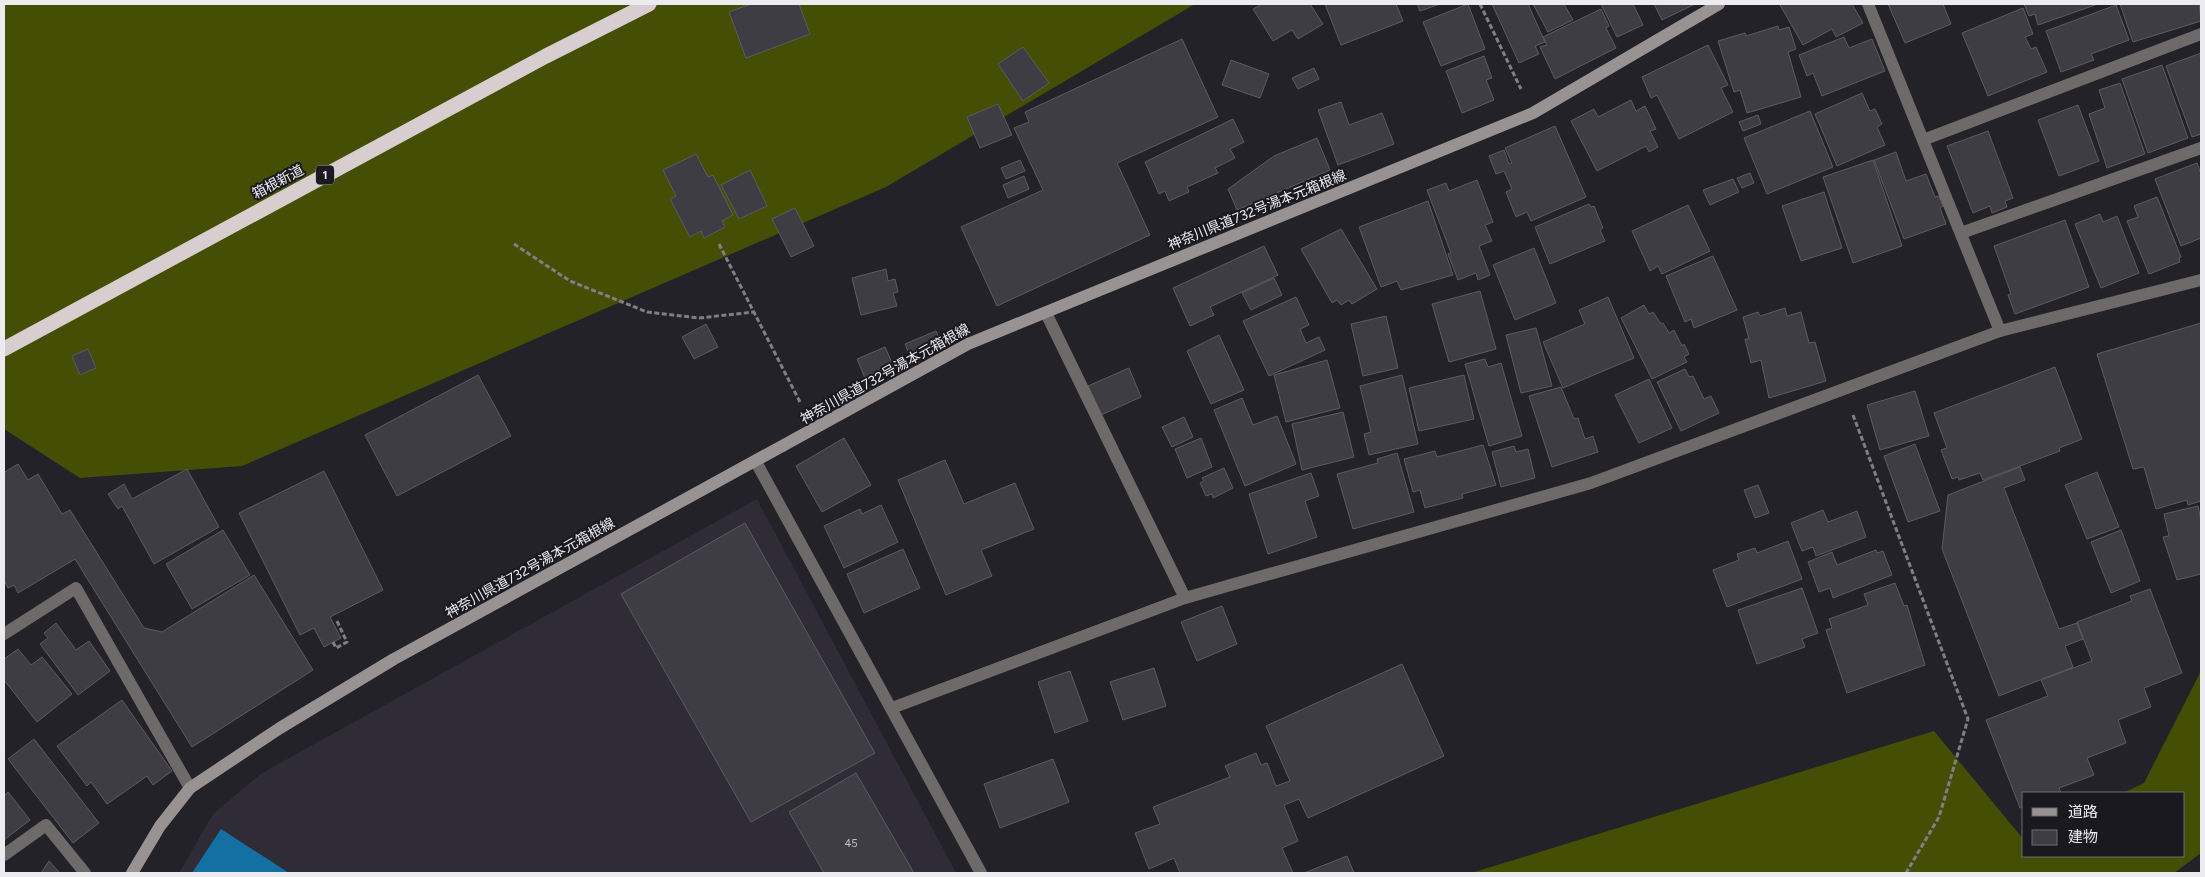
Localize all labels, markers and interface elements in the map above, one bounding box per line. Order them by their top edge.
street label: 箱根新道 [249,161,307,203]
road number: 1 [316,166,334,184]
street label: 神奈川県道732号湯本元箱根線 [1165,166,1349,254]
street label: 神奈川県道732号湯本元箱根線 [797,320,973,428]
street label: 神奈川県道732号湯本元箱根線 [442,514,618,622]
legend [2022,792,2185,857]
text: 道路 [2068,803,2098,821]
text: 建物 [2068,828,2098,846]
house number: 45 [844,837,858,850]

